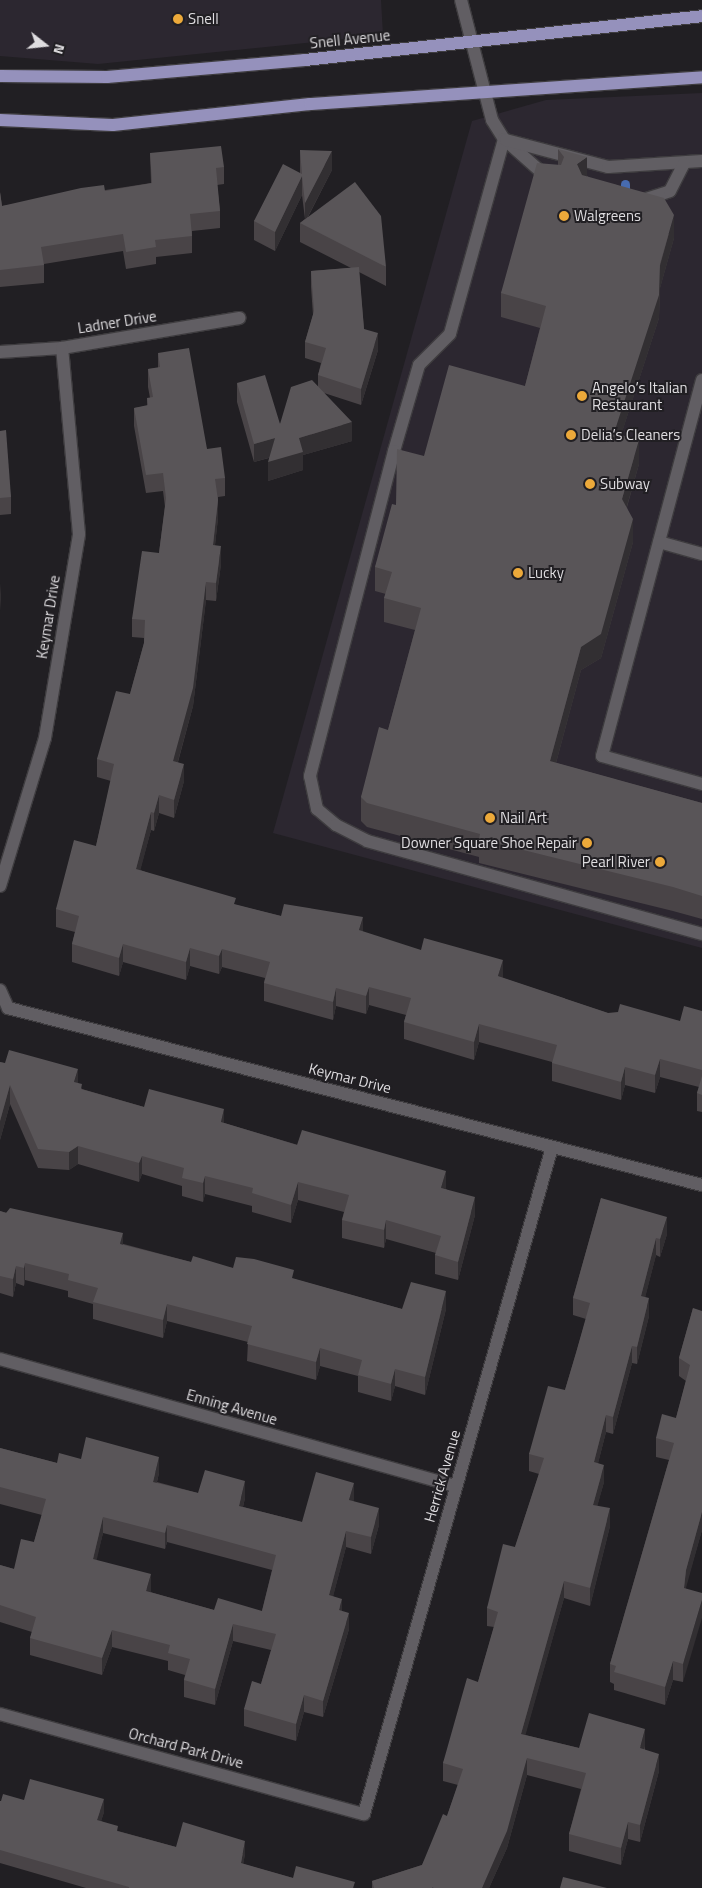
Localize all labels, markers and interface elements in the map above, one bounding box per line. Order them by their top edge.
place label: Snell [188,10,219,28]
marker: Snell [172,13,184,25]
north arrow [20,20,70,70]
street label: Snell Avenue [309,26,391,52]
text: N [48,42,71,57]
place label: Walgreens [574,207,641,225]
marker: Walgreens [558,210,570,222]
street label: Ladner Drive [76,307,158,337]
place label: Angelo’s Italian Restaurant [592,378,688,413]
marker: Angelo’s Italian Restaurant [576,390,588,402]
place label: Delia’s Cleaners [581,426,680,444]
marker: Delia’s Cleaners [565,429,577,441]
place label: Subway [600,475,650,493]
marker: Subway [584,478,596,490]
place label: Lucky [528,564,564,582]
marker: Lucky [512,567,524,579]
street label: Keymar Drive [33,574,63,660]
place label: Nail Art [500,809,547,827]
marker: Nail Art [484,812,496,824]
place label: Downer Square Shoe Repair [401,834,577,852]
marker: Downer Square Shoe Repair [581,837,593,849]
place label: Pearl River [582,853,650,871]
marker: Pearl River [654,856,666,868]
street label: Keymar Drive [307,1059,393,1097]
street label: Enning Avenue [184,1385,280,1429]
street label: Herrick Avenue [420,1428,464,1524]
street label: Orchard Park Drive [127,1724,245,1772]

